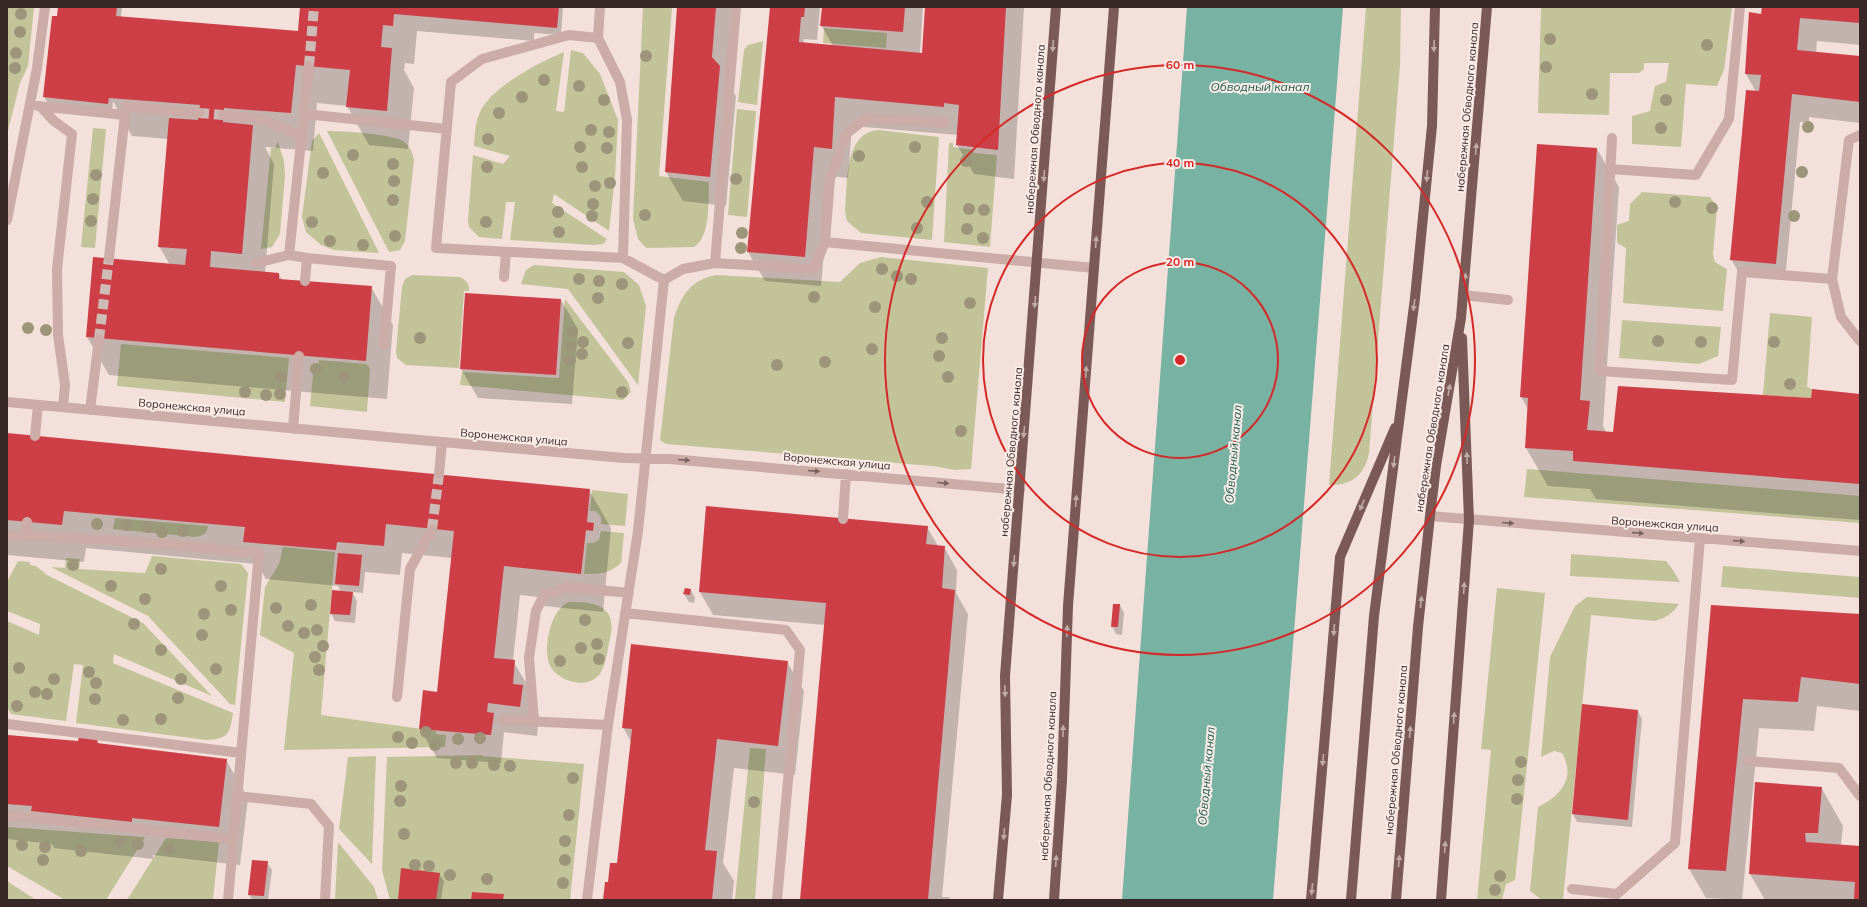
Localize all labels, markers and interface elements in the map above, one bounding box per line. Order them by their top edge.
street label: набережная Обводного канала [1453,22,1481,192]
one-way arrow [1050,40,1057,52]
one-way arrow [1431,40,1437,53]
street label: набережная Обводного канала [1022,44,1048,214]
text: 60 m [1166,57,1194,72]
water label: Обводный канал [1211,79,1309,94]
one-way arrow [1473,143,1480,155]
text: 40 m [1166,155,1194,170]
one-way arrow [1041,170,1048,182]
one-way arrow [1423,170,1430,182]
one-way arrow [1092,236,1099,248]
text: 20 m [1166,254,1194,269]
one-way arrow [1461,273,1468,285]
one-way arrow [1031,296,1038,308]
one-way arrow [1411,299,1417,311]
street label: набережная Обводного канала [1412,343,1452,513]
centre of rings [1173,353,1187,367]
one-way arrow [1082,366,1089,378]
street label: набережная Обводного канала [997,367,1025,537]
one-way arrow [1446,384,1452,396]
street label: Воронежская улица [138,395,246,419]
water label: Обводный канал [1221,404,1245,504]
street label: Воронежская улица [460,425,568,449]
one-way arrow [1021,426,1028,438]
street label: Воронежская улица [783,449,891,473]
one-way arrow [1463,452,1470,464]
one-way arrow [1391,456,1397,468]
one-way arrow [678,457,690,464]
one-way arrow [808,468,820,475]
one-way arrow [937,479,949,486]
one-way arrow [1072,495,1079,507]
one-way arrow [1359,499,1365,511]
street label: Воронежская улица [1611,513,1719,535]
one-way arrow [1502,520,1514,527]
one-way arrow [1632,530,1644,537]
one-way arrow [1732,538,1745,545]
one-way arrow [1010,555,1017,567]
one-way arrow [1461,582,1468,594]
one-way arrow [1418,596,1424,608]
one-way arrow [1331,624,1337,636]
one-way arrow [1063,625,1070,637]
street label: набережная Обводного канала [1382,665,1410,835]
one-way arrow [1002,685,1008,698]
street label: набережная Обводного канала [1037,691,1059,861]
one-way arrow [1451,711,1458,724]
one-way arrow [1060,724,1066,737]
water label: Обводный канал [1194,726,1218,826]
one-way arrow [1406,726,1413,738]
one-way arrow [1320,754,1326,766]
one-way arrow [1001,828,1007,840]
one-way arrow [1441,841,1448,853]
one-way arrow [1053,855,1060,867]
one-way arrow [1396,855,1402,867]
one-way arrow [1309,883,1315,895]

